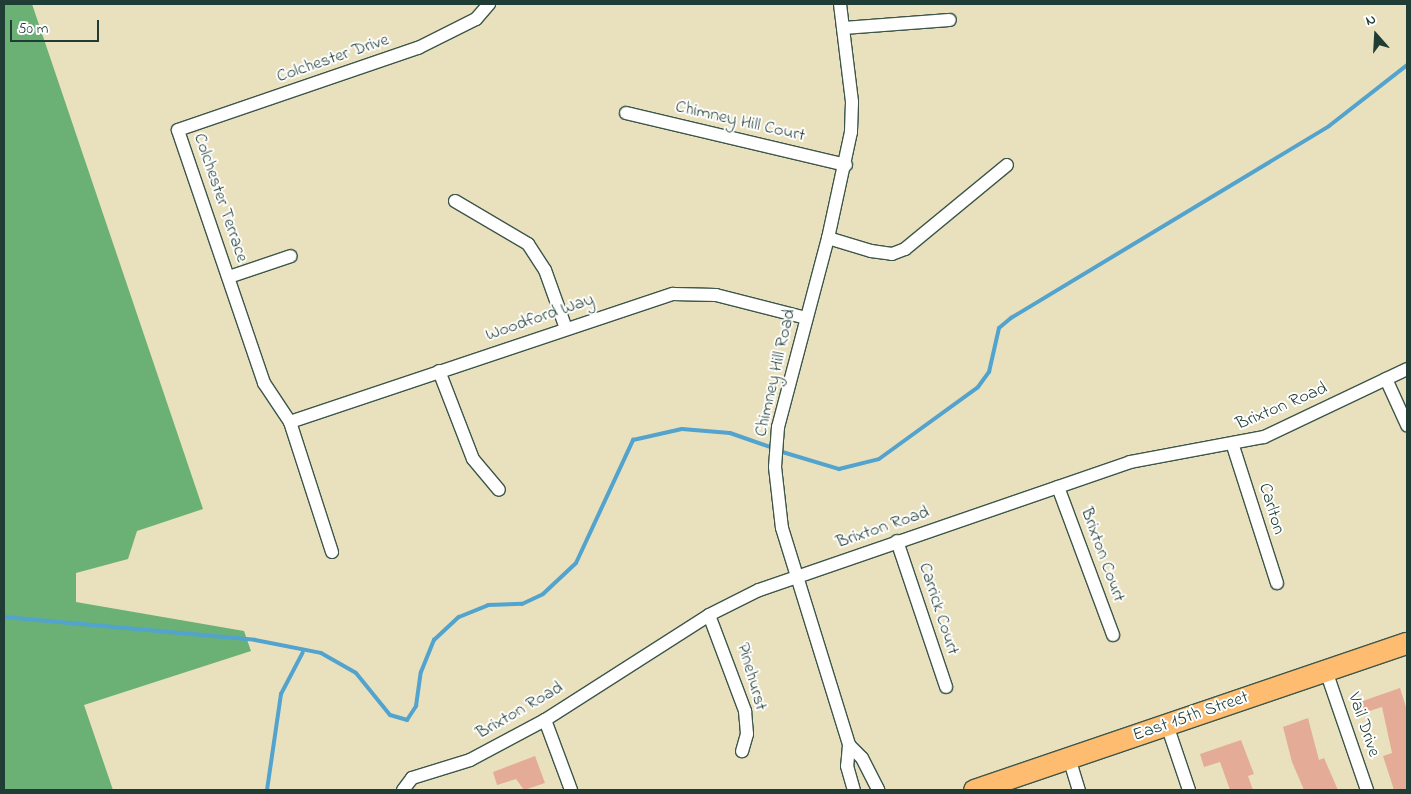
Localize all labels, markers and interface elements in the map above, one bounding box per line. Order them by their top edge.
text: N [1363,9,1379,32]
scale bar [12,10,101,42]
north arrow [1351,10,1401,60]
text: 50 m [18,18,48,40]
street label: Colchester Drive [274,30,392,88]
street label: Chimney Hill Court [673,97,807,147]
street label: Colchester Terrace [188,131,252,265]
street label: Woodford Way [483,289,597,347]
street label: Chimney Hill Road [751,307,801,439]
street label: Brixton Road [1233,378,1331,436]
street label: Carlton [1253,481,1289,537]
street label: Brixton Road [834,502,932,554]
street label: Brixton Court [1075,505,1129,605]
street label: Carrick Court [913,560,963,658]
street label: Pinehurst [731,641,771,713]
street label: Brixton Road [473,677,567,745]
street label: East 15th Street [1130,687,1252,747]
street label: Vail Drive [1342,690,1384,760]

